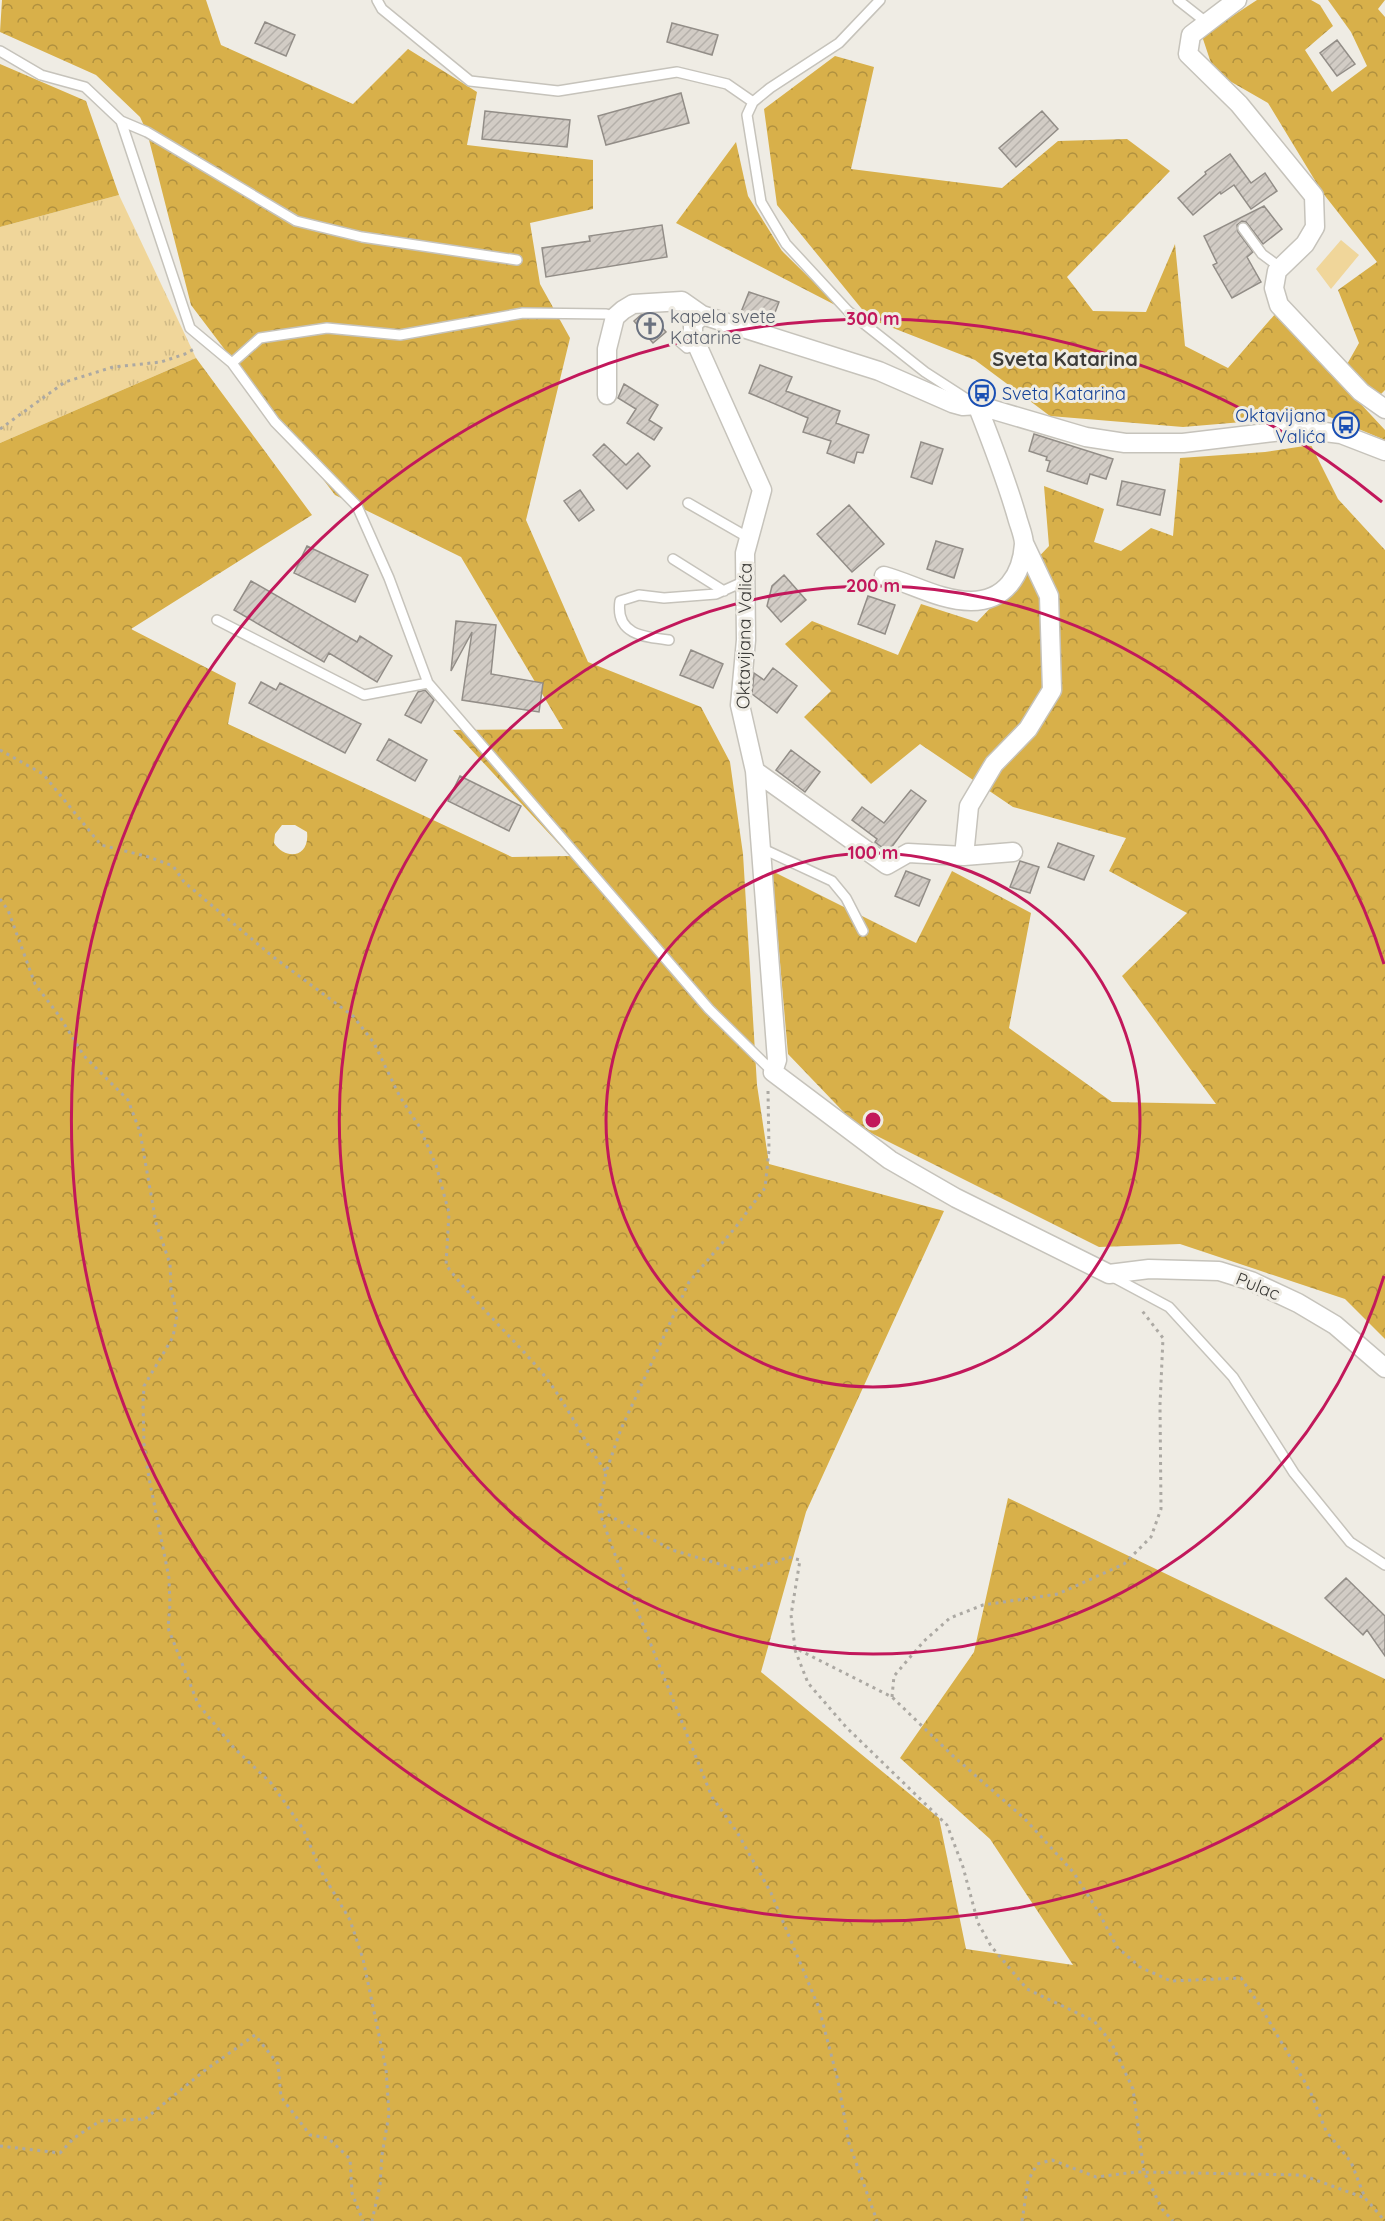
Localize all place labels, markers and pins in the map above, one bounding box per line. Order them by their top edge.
place label: kapela svete Katarine [670,305,776,349]
church icon: kapela svete Katarine [635,311,665,341]
bus stop icon: Sveta Katarina [967,378,997,408]
place label: Sveta Katarina [1002,382,1126,405]
place label: Oktavijana Valića [1235,404,1326,448]
bus stop icon: Oktavijana Valića [1331,410,1361,440]
centre of rings [863,1110,883,1130]

